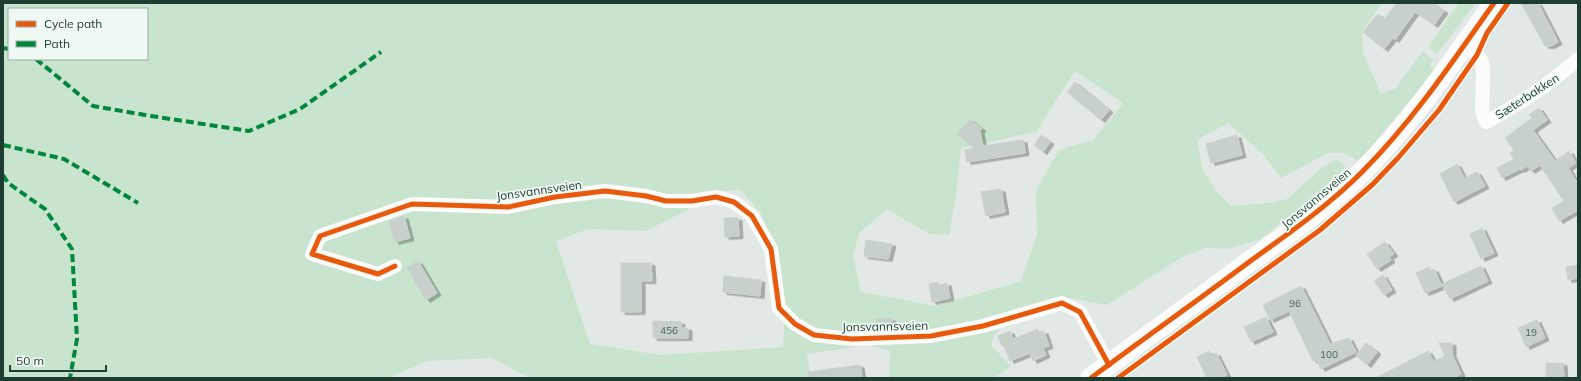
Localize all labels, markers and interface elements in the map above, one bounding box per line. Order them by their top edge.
legend [8,8,148,60]
text: Cycle path [44,16,102,31]
text: Path [44,36,70,51]
street label: Sæterbakken [1492,70,1562,122]
street label: Jonsvannsveien [1278,165,1354,231]
street label: Jonsvannsveien [495,177,583,203]
house number: 96 [1289,297,1301,310]
street label: Jonsvannsveien [842,318,928,334]
house number: 456 [660,324,678,337]
house number: 19 [1525,326,1537,339]
scale bar [10,347,106,373]
house number: 100 [1320,348,1338,361]
text: 50 m [16,353,44,368]

